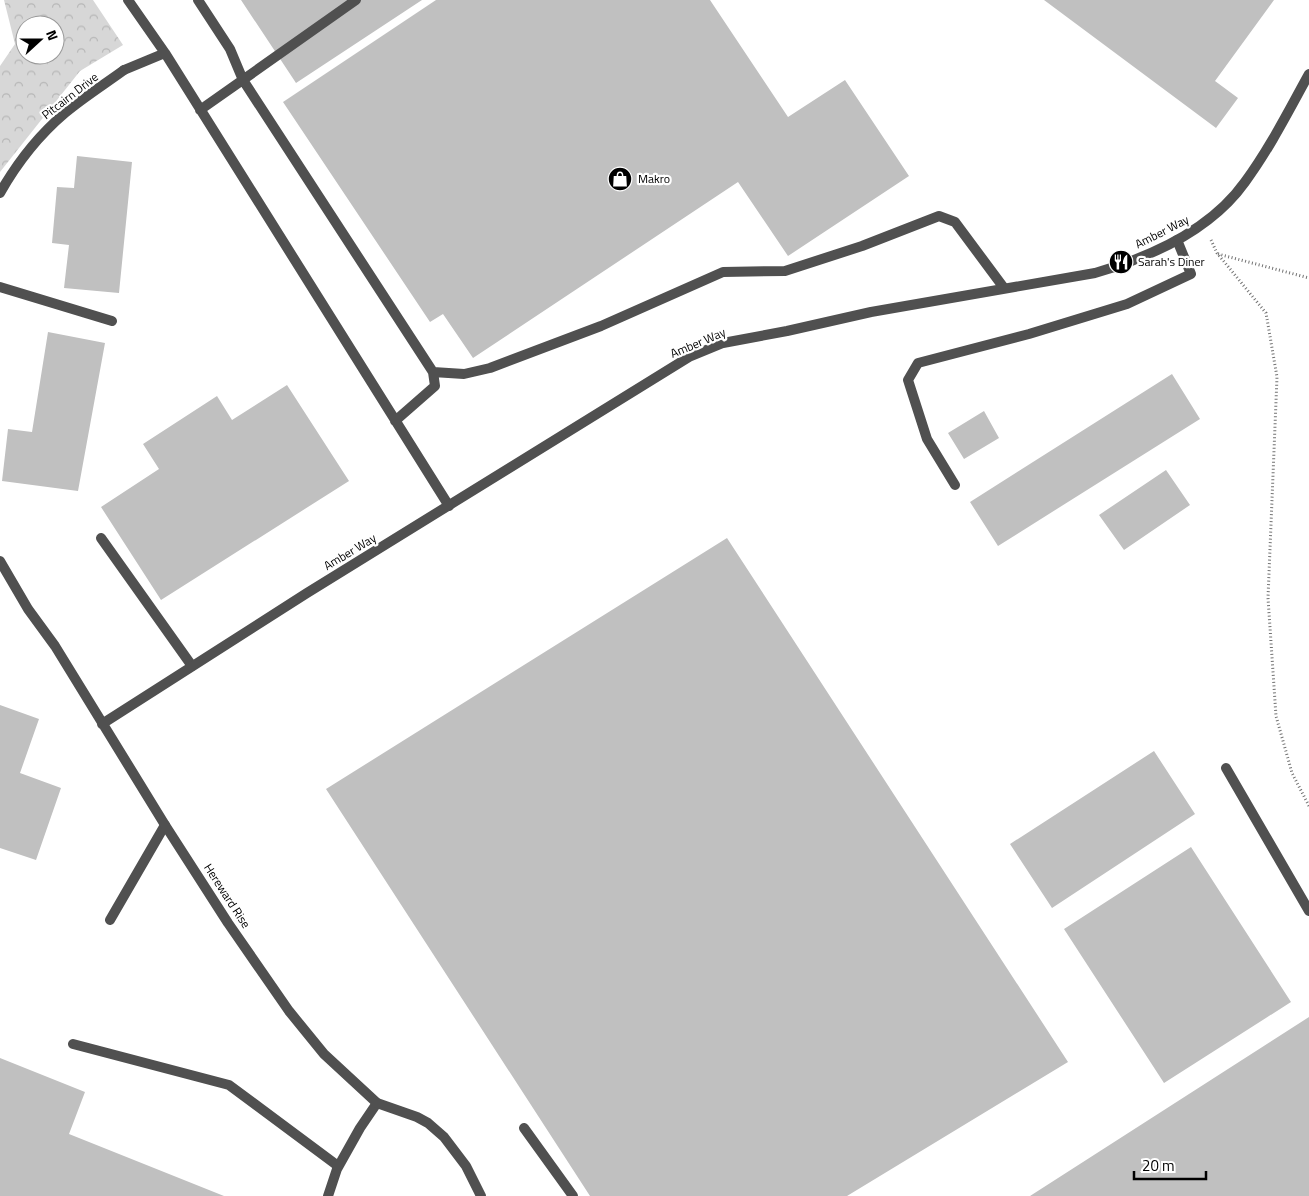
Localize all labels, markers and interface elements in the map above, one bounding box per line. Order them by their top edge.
north arrow [15,15,65,65]
text: N [41,27,64,43]
street label: Pitcairn Drive [37,67,102,124]
shop icon: Makro [607,166,633,192]
place label: Makro [638,169,670,188]
street label: Amber Way [1131,210,1192,253]
restaurant icon: Sarah's Diner [1108,249,1134,275]
place label: Sarah's Diner [1138,252,1205,271]
street label: Amber Way [667,322,729,363]
street label: Amber Way [320,528,380,575]
street label: Hereward Rise [199,860,256,932]
scale bar [1134,1148,1206,1180]
text: 20 m [1142,1154,1175,1177]

